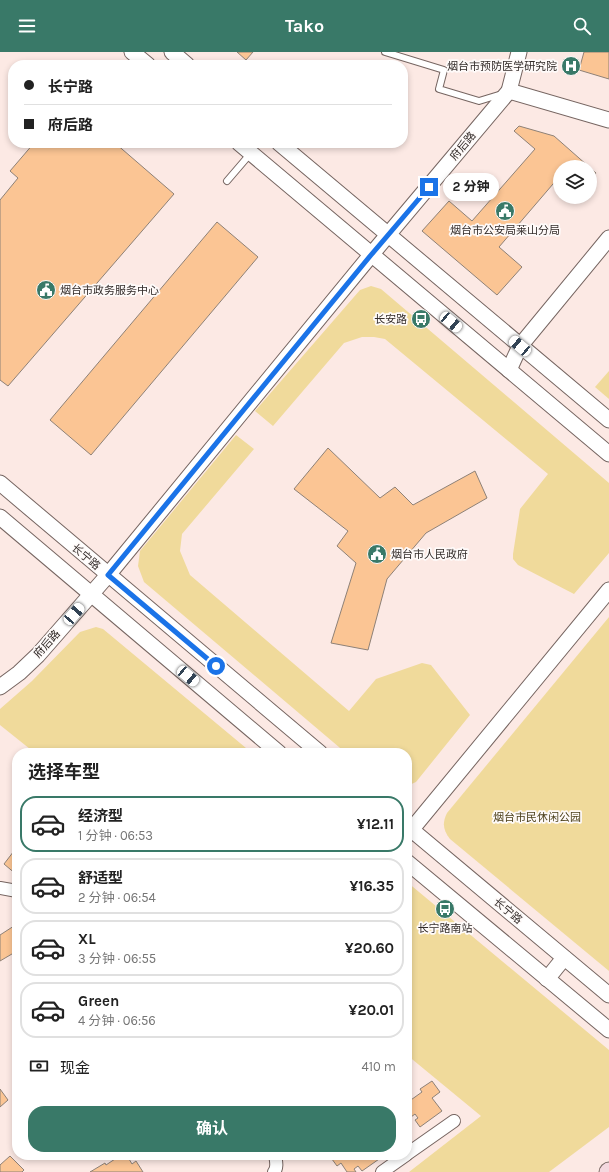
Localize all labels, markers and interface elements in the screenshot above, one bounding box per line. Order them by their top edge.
icon: menu [16,15,38,37]
text: Tako [285,15,324,37]
icon: search [571,15,593,37]
hospital icon: 烟台市预防医学研究院 [560,55,582,77]
place label: 烟台市预防医学研究院 [447,60,557,73]
text: 长宁路 [48,78,93,96]
text: 府后路 [48,116,93,134]
street label: 府后路 [447,129,479,163]
map controls [553,160,597,204]
button: layers [553,160,597,204]
callout: 2 分钟 [443,173,499,201]
route end [420,178,438,196]
text: 2 分钟 [452,179,490,194]
public building icon: 烟台市公安局莱山分局 [494,200,516,222]
place label: 烟台市公安局莱山分局 [450,224,560,237]
public building icon: 烟台市政务服务中心 [35,279,57,301]
place label: 烟台市政务服务中心 [60,284,159,297]
bus stop icon: 长安路 [410,308,432,330]
car [438,310,464,334]
place label: 长安路 [374,313,407,326]
car [507,334,533,358]
street label: 长宁路 [69,541,103,573]
public building icon: 烟台市人民政府 [366,543,388,565]
place label: 烟台市人民政府 [391,548,468,561]
car [62,601,86,627]
street label: 府后路 [31,627,63,661]
route start [207,657,225,675]
car [175,664,201,688]
text: 选择车型 [28,761,100,783]
icon: car [30,806,66,842]
text: 经济型 [78,807,123,825]
park label: 烟台市民休闲公园 [493,811,581,824]
text: ¥12.11 [357,815,394,833]
text: 1 分钟 · 06:53 [78,828,153,843]
icon: car [30,868,66,904]
text: 舒适型 [78,869,123,887]
text: ¥16.35 [349,877,394,895]
text: 2 分钟 · 06:54 [78,890,156,905]
street label: 长宁路 [491,895,525,927]
bus stop icon: 长宁路南站 [434,898,456,920]
place label: 长宁路南站 [418,922,473,935]
icon: car [30,930,66,966]
text: XL [78,930,96,948]
text: ¥20.60 [345,939,394,957]
text: 3 分钟 · 06:55 [78,951,156,966]
icon: car [30,992,66,1028]
text: Green [78,992,119,1010]
text: ¥20.01 [349,1001,394,1019]
text: 4 分钟 · 06:56 [78,1013,156,1028]
icon: cash [28,1055,50,1077]
text: 现金 [60,1059,90,1077]
text: 410 m [361,1059,396,1074]
button: 确认 [28,1106,396,1152]

